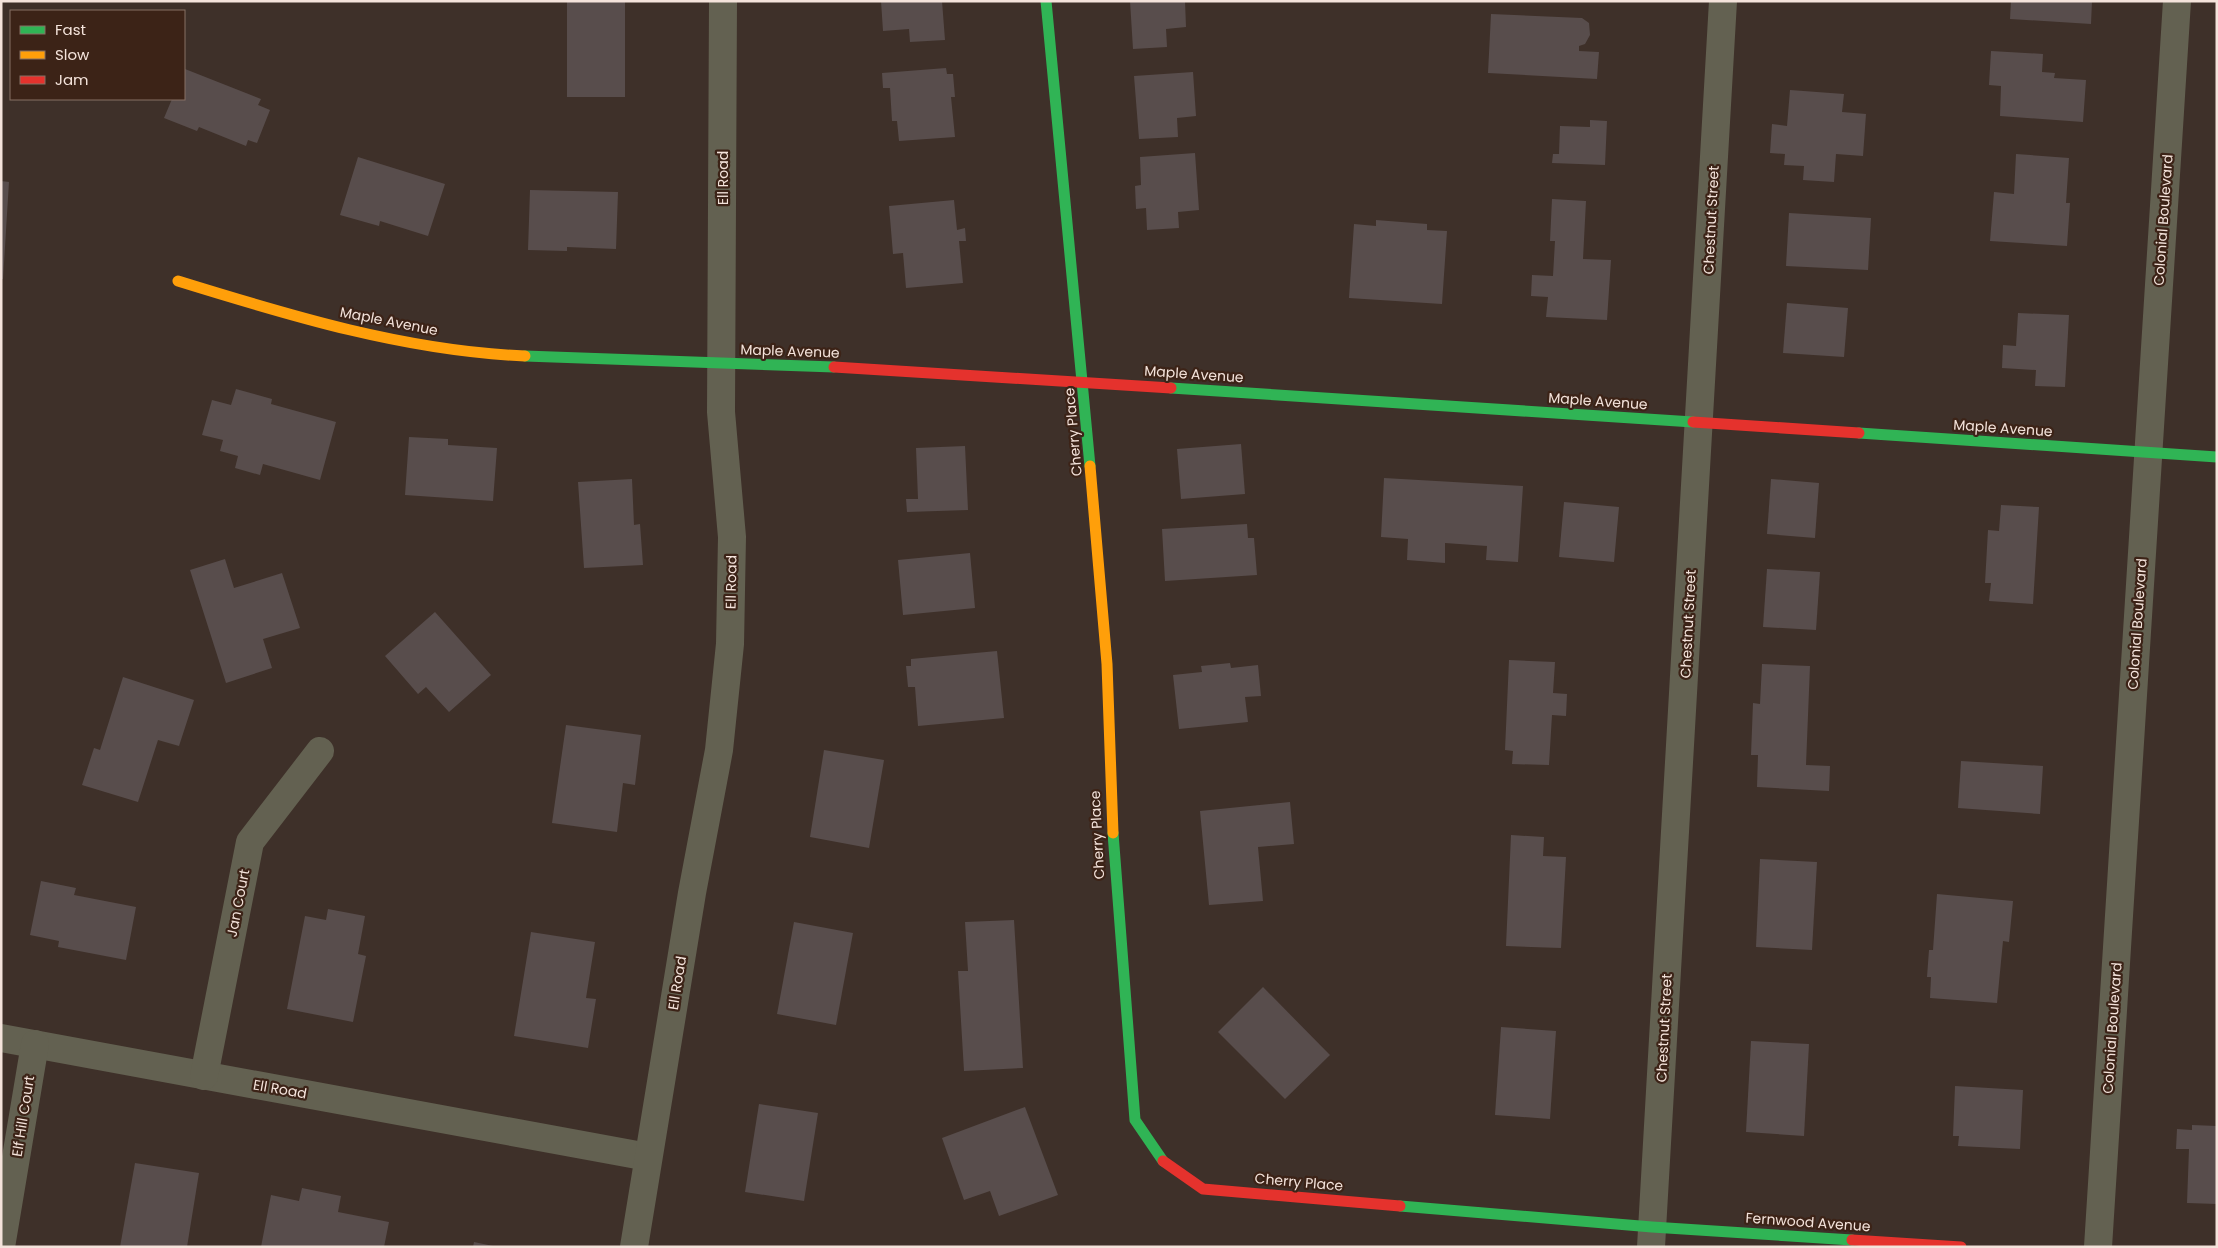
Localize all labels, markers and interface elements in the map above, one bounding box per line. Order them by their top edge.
legend [10,10,185,100]
text: Fast [55,19,86,40]
text: Slow [55,44,90,65]
text: Jam [55,69,89,90]
street label: Ell Road [713,151,733,205]
street label: Colonial Boulevard [2148,154,2178,286]
street label: Chestnut Street [1698,165,1724,275]
street label: Maple Avenue [338,302,440,340]
street label: Maple Avenue [740,339,840,363]
street label: Maple Avenue [1144,361,1245,387]
street label: Cherry Place [1059,387,1087,477]
street label: Maple Avenue [1548,388,1649,414]
street label: Maple Avenue [1953,415,2054,441]
street label: Ell Road [721,555,741,609]
street label: Colonial Boulevard [2122,558,2152,690]
street label: Chestnut Street [1675,569,1701,679]
street label: Cherry Place [1085,790,1109,880]
street label: Jan Court [222,867,254,939]
street label: Ell Road [663,955,691,1011]
street label: Colonial Boulevard [2097,962,2127,1094]
street label: Chestnut Street [1651,973,1677,1083]
street label: Elf Hill Court [7,1074,39,1158]
street label: Ell Road [252,1074,308,1104]
street label: Cherry Place [1254,1168,1344,1196]
street label: Fernwood Avenue [1745,1208,1871,1236]

